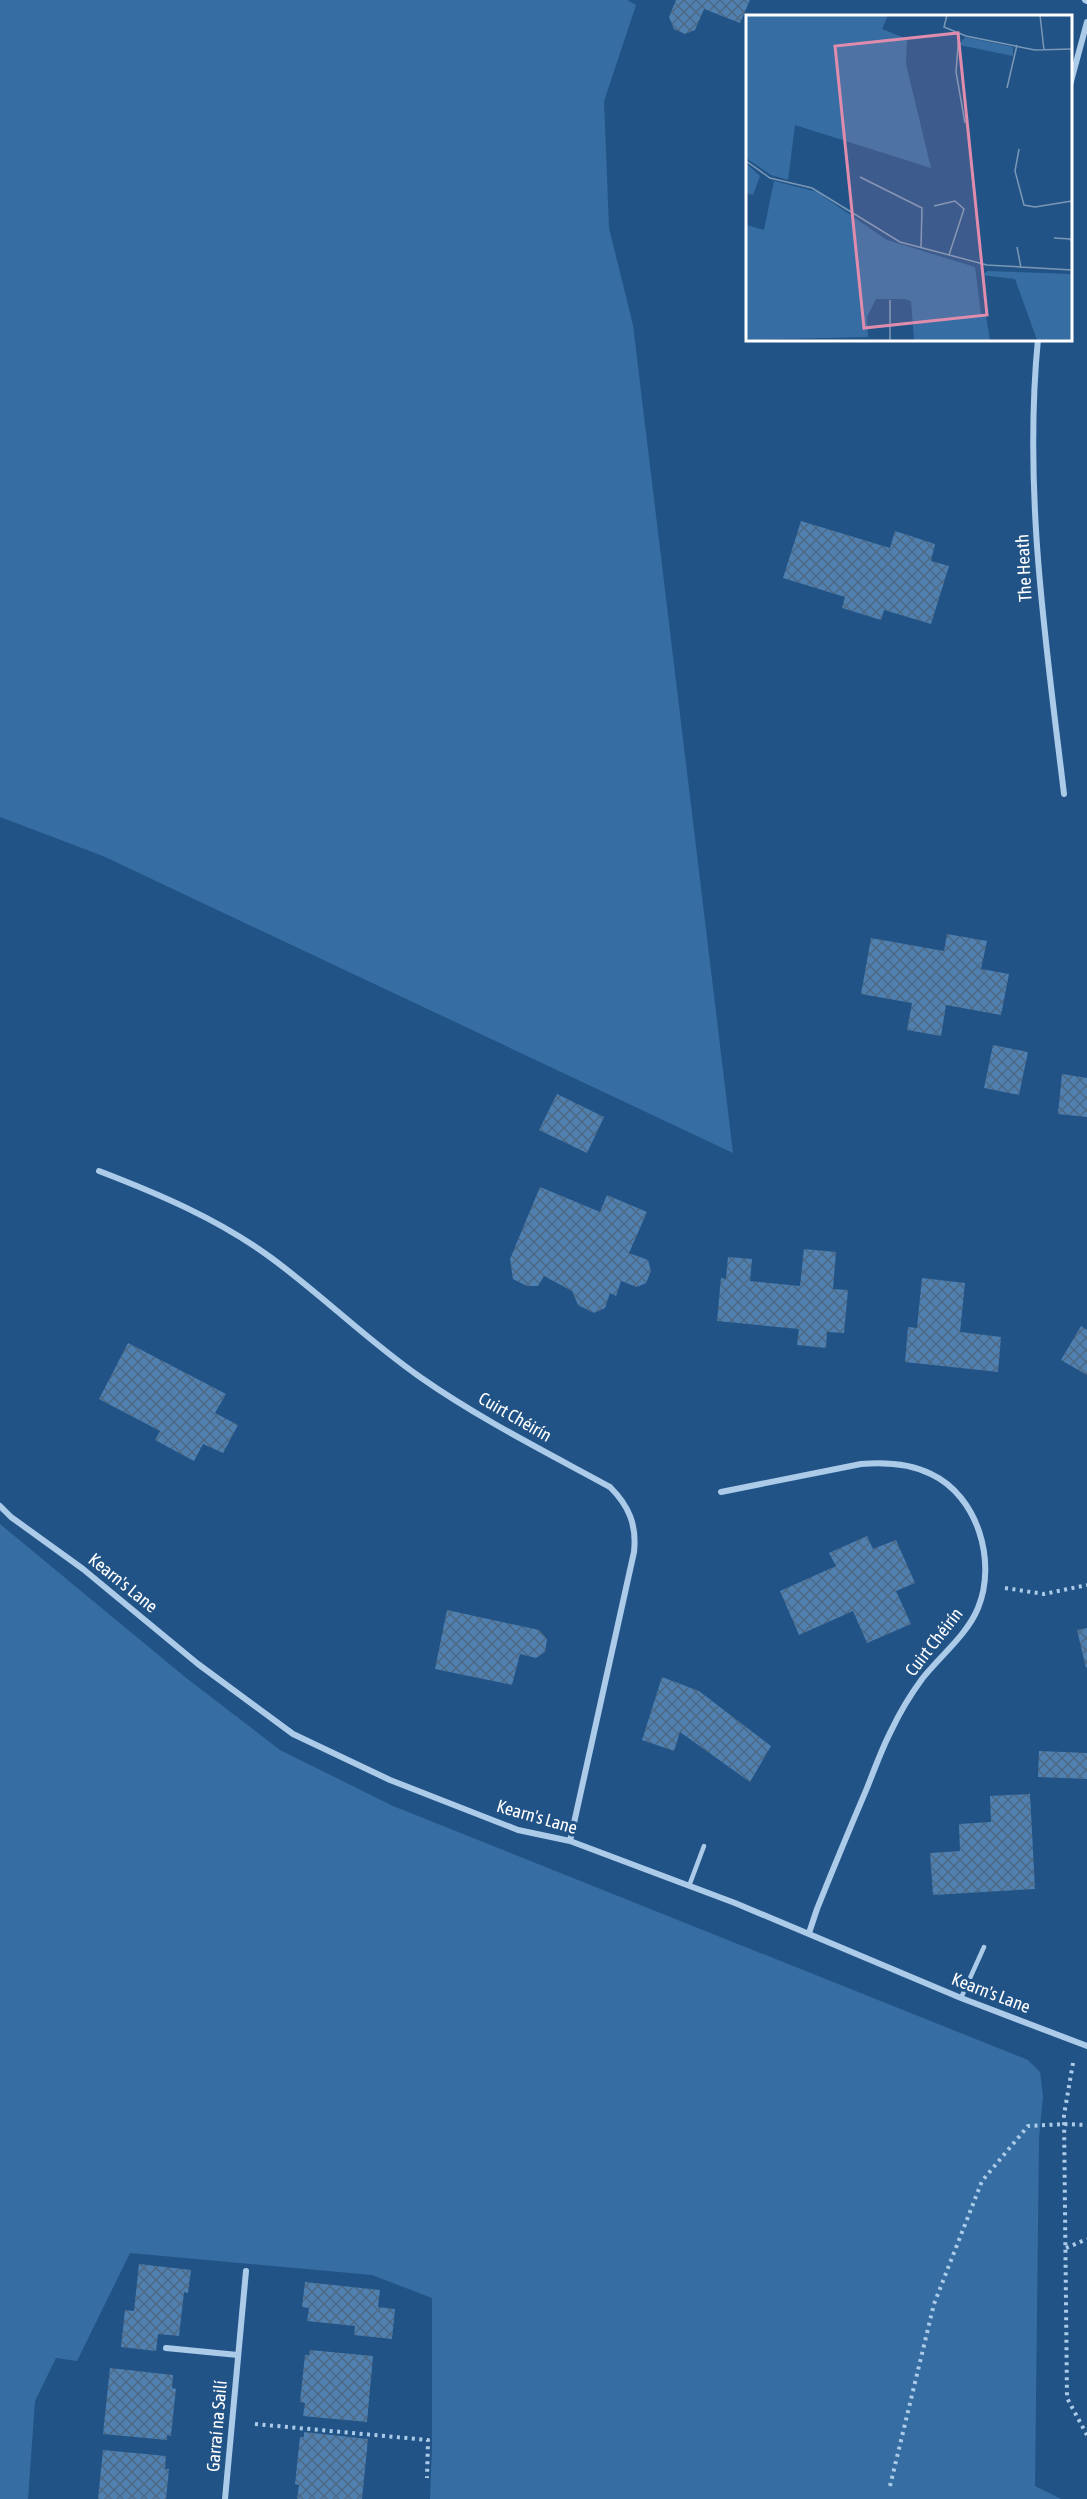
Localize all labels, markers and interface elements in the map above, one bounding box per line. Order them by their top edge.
inset map [746,15,1072,340]
street label: The Heath [1011,534,1036,602]
street label: Cuirt Chéirín [475,1387,556,1446]
street label: Kearn's Lane [85,1548,162,1617]
street label: Cuirt Chéirín [900,1603,967,1680]
street label: Kearn's Lane [494,1795,580,1838]
street label: Kearn's Lane [949,1968,1034,2017]
street label: Garraí na Sailí [202,2379,231,2473]

